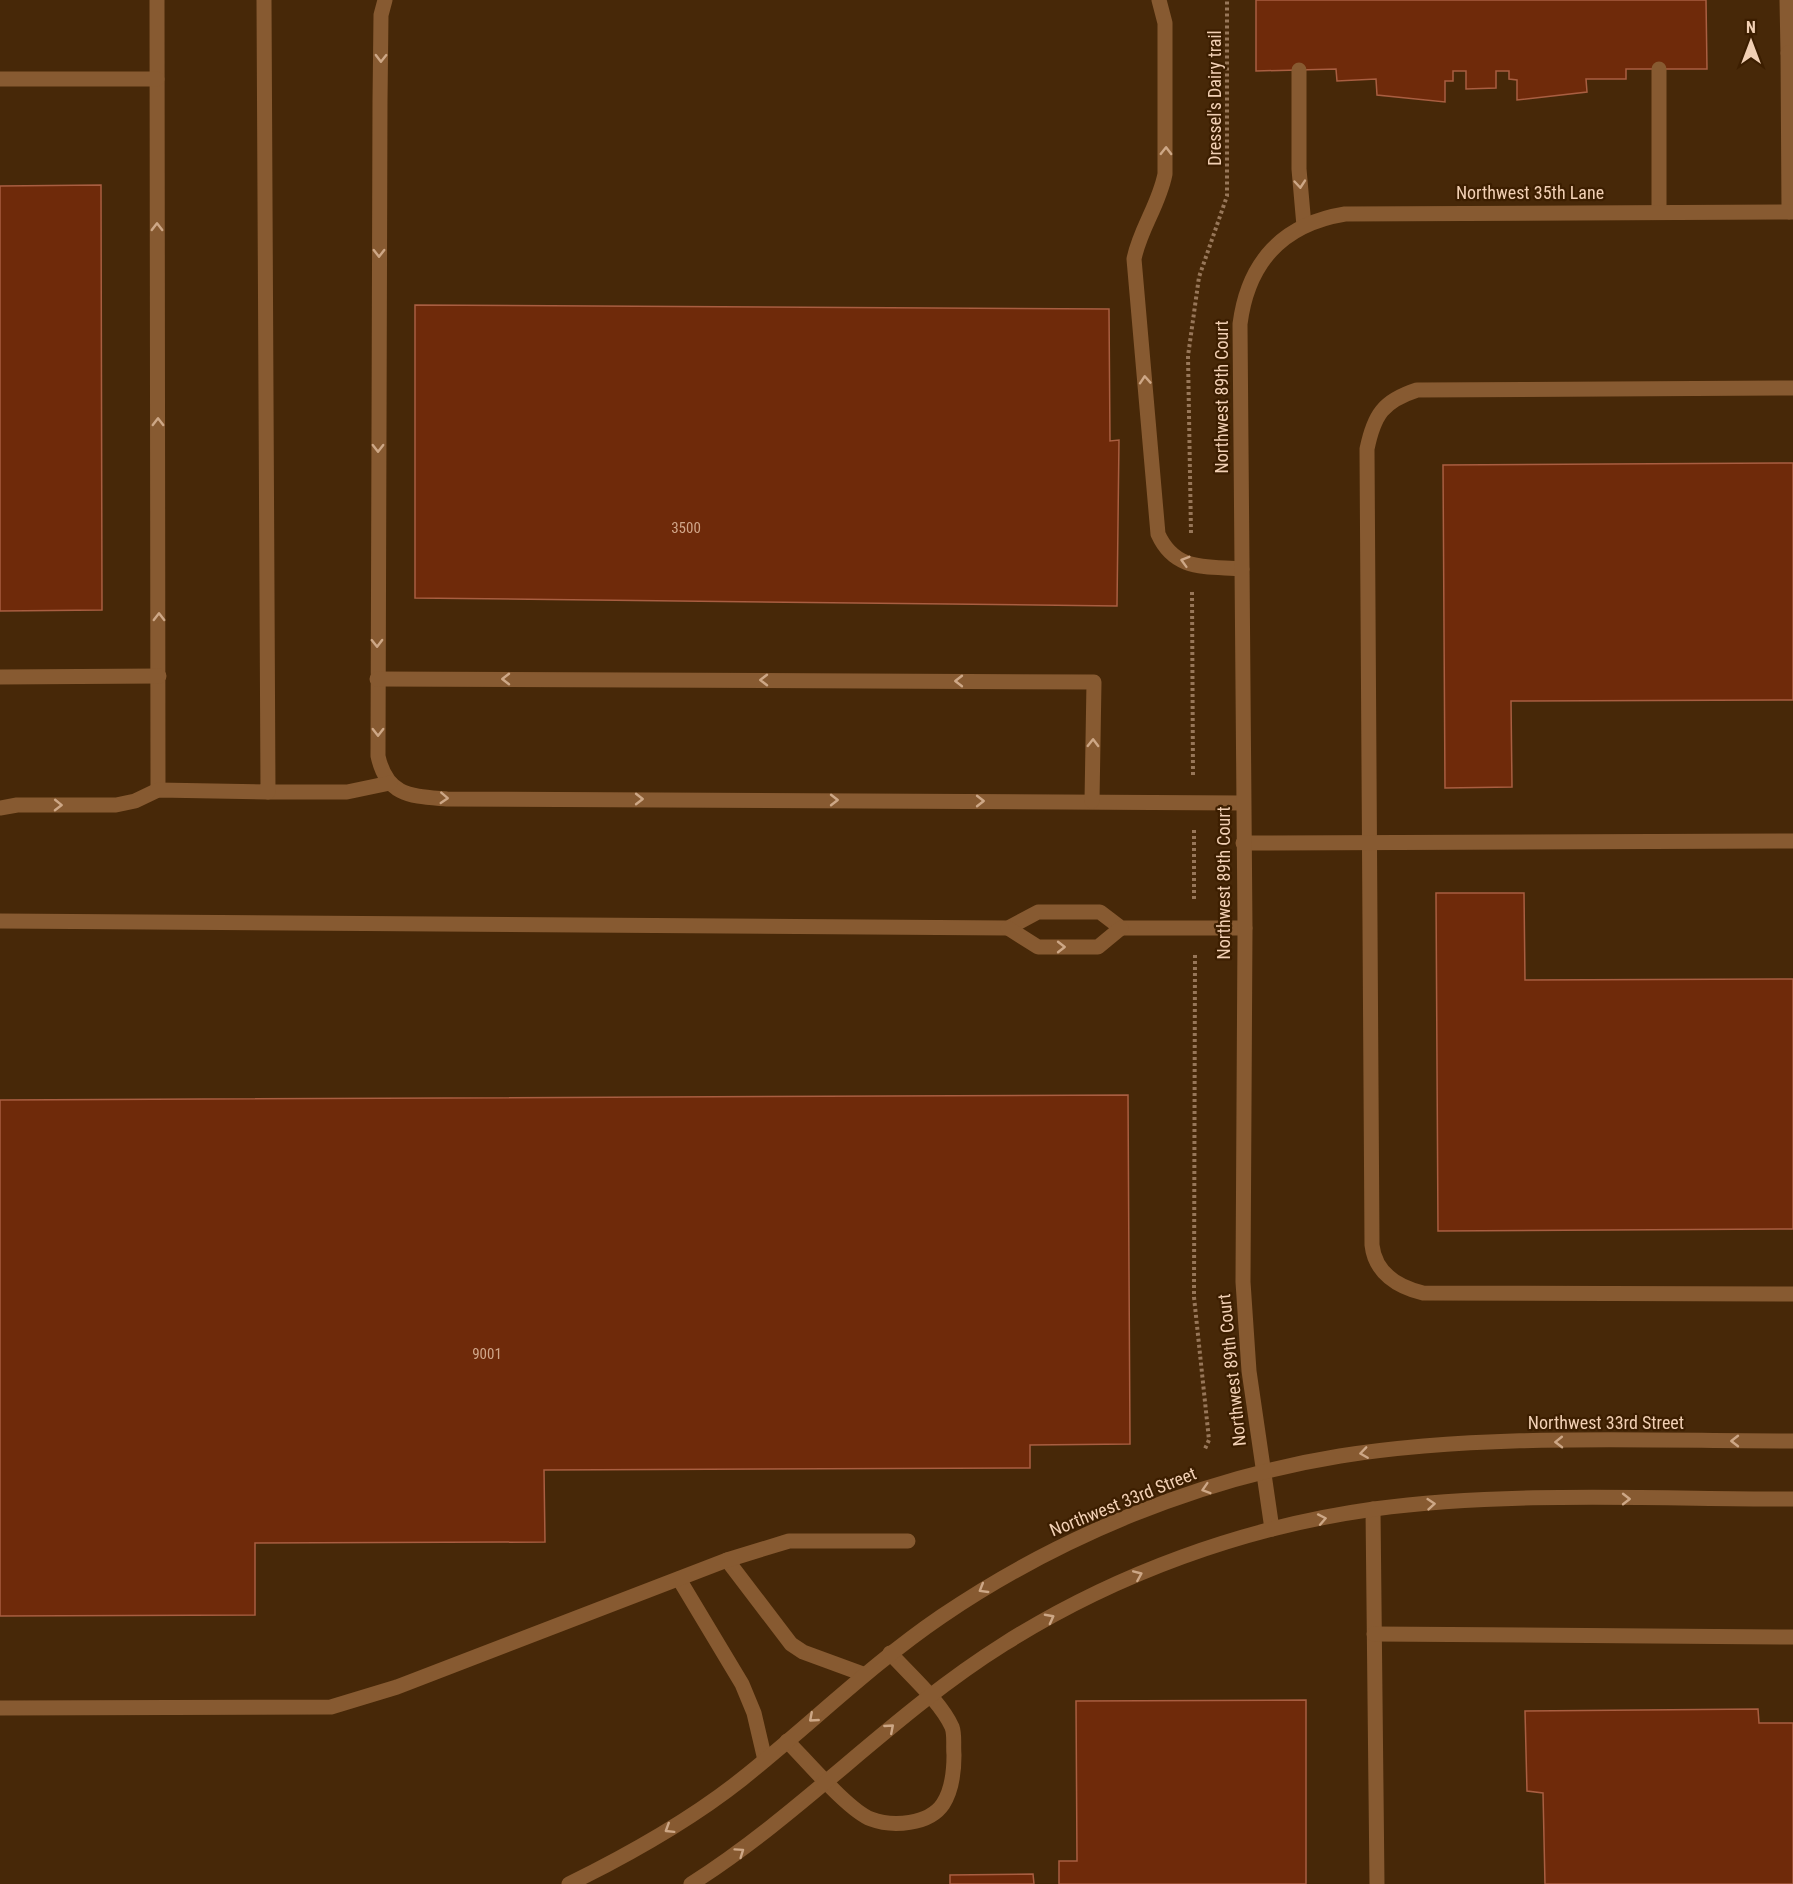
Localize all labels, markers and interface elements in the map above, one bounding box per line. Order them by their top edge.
north arrow [1721,12,1781,72]
text: N [1746,18,1756,37]
street label: Dressel's Dairy trail [1204,30,1225,166]
one-way arrow [374,53,387,62]
one-way arrow [1160,147,1172,156]
one-way arrow [1293,180,1306,189]
street label: Northwest 35th Lane [1456,182,1604,203]
one-way arrow [151,223,163,232]
one-way arrow [373,248,385,257]
street label: Northwest 89th Court [1211,320,1232,474]
one-way arrow [1139,375,1152,384]
one-way arrow [152,418,164,427]
one-way arrow [372,443,384,452]
house number: 3500 [671,519,701,537]
one-way arrow [1180,556,1190,568]
one-way arrow [153,613,165,622]
one-way arrow [371,638,383,647]
one-way arrow [502,673,511,685]
one-way arrow [760,674,769,686]
one-way arrow [955,675,964,687]
one-way arrow [372,728,384,737]
one-way arrow [1087,738,1099,747]
one-way arrow [440,792,449,805]
one-way arrow [634,793,643,805]
one-way arrow [829,794,838,806]
one-way arrow [976,795,985,807]
one-way arrow [54,799,63,811]
street label: Northwest 89th Court [1213,806,1234,960]
one-way arrow [1056,941,1065,953]
street label: Northwest 89th Court [1213,1293,1250,1447]
house number: 9001 [472,1345,502,1363]
street label: Northwest 33rd Street [1528,1412,1684,1433]
one-way arrow [1730,1435,1739,1447]
one-way arrow [1554,1436,1563,1448]
one-way arrow [1360,1447,1369,1459]
street label: Northwest 33rd Street [1046,1463,1199,1541]
one-way arrow [1201,1482,1212,1494]
one-way arrow [1621,1493,1630,1505]
one-way arrow [1426,1498,1435,1511]
one-way arrow [1317,1513,1327,1526]
one-way arrow [1132,1570,1143,1582]
one-way arrow [979,1582,989,1594]
one-way arrow [1044,1613,1055,1625]
one-way arrow [809,1711,820,1722]
one-way arrow [883,1724,894,1735]
one-way arrow [665,1822,675,1834]
one-way arrow [733,1848,744,1859]

